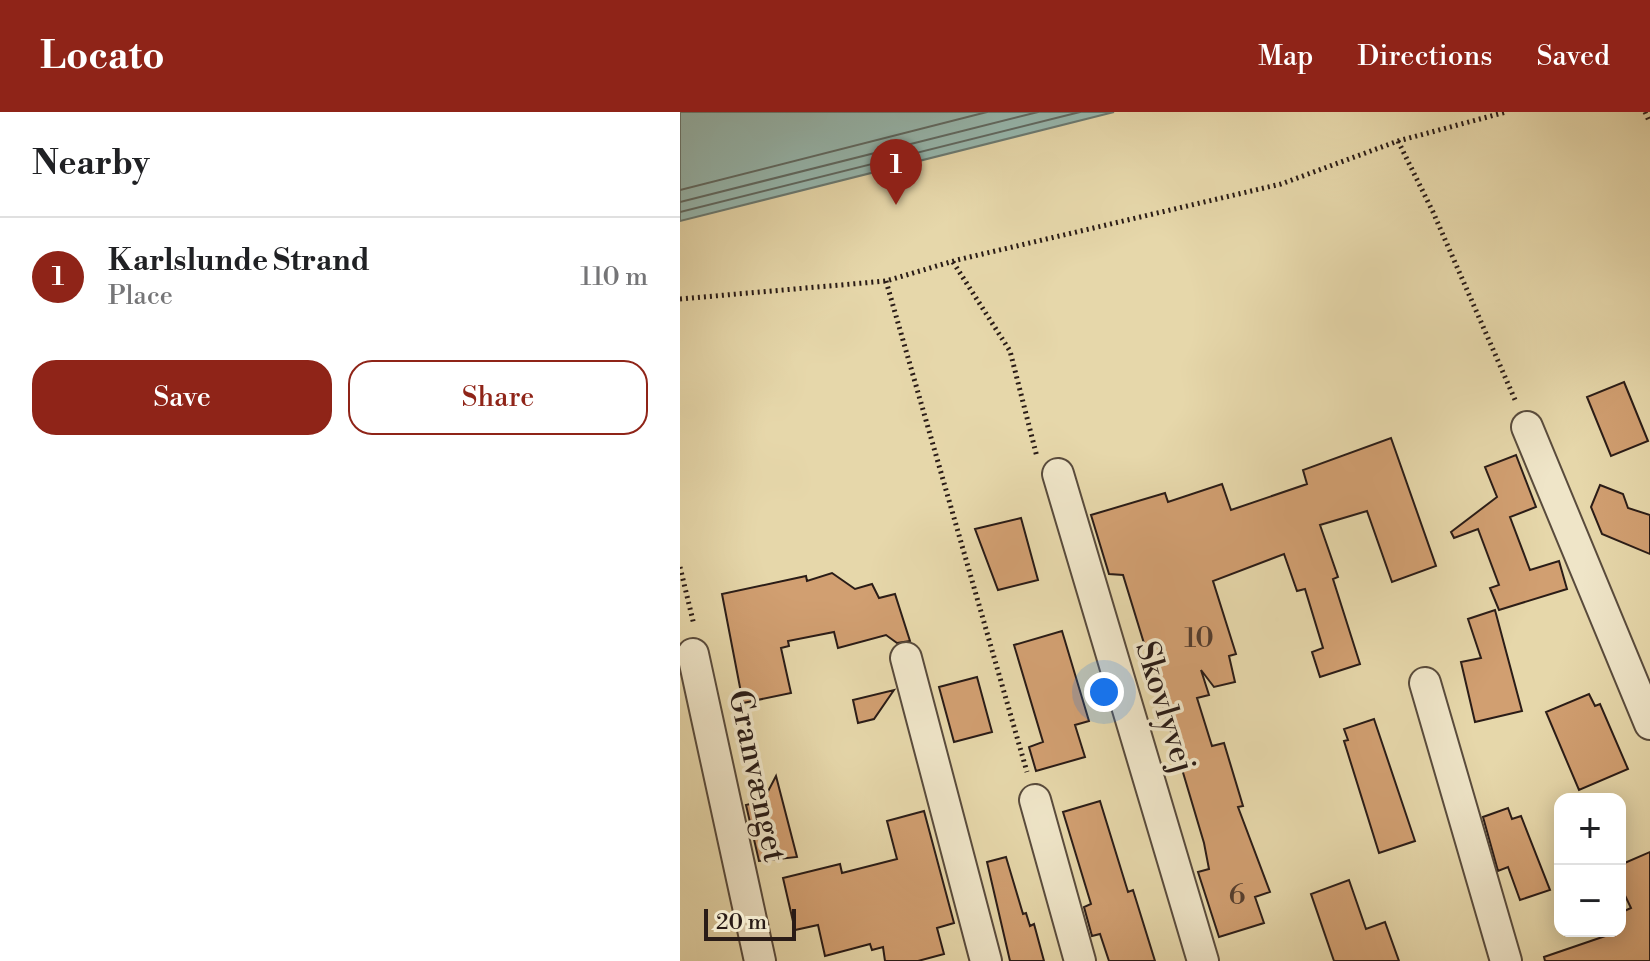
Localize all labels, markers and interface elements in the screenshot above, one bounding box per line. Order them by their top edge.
text: Locato [40,33,165,80]
text: Map [1258,39,1313,74]
text: Directions [1357,39,1492,74]
text: Saved [1536,39,1610,74]
pin: 1 [870,139,922,205]
text: Nearby [32,143,150,185]
text: Karlslunde Strand [108,242,370,280]
text: 1 [52,261,64,293]
text: 110 m [580,261,648,293]
text: Place [108,280,173,312]
button: Save [32,360,332,435]
button: Share [348,360,648,435]
house number: 10 [1184,621,1214,656]
street label: Skovlyvej [1126,636,1204,778]
your location [1084,672,1124,712]
street label: Granvænget [719,686,795,866]
map controls [1554,793,1626,937]
button: + [1554,793,1626,865]
button: − [1554,865,1626,937]
house number: 6 [1229,878,1246,913]
scale bar [704,905,796,941]
text: 20 m [716,909,767,936]

